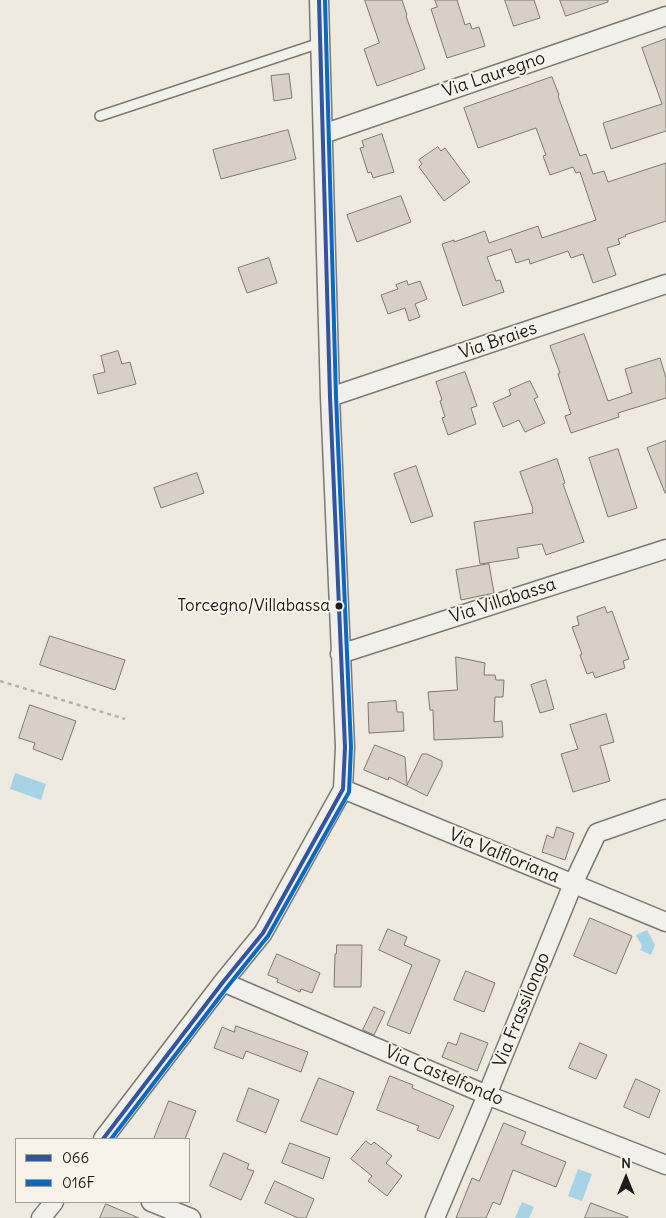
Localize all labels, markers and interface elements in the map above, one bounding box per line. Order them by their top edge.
street label: Via Lauregno [440,47,548,103]
street label: Via Braies [456,318,540,364]
street label: Via Villabassa [447,574,559,628]
place label: Torcegno/Villabassa [177,596,330,616]
marker: Torcegno/Villabassa [334,601,344,611]
street label: Via Valfloriana [446,824,562,888]
street label: Via Frassilongo [489,949,555,1071]
street label: Via Castelfondo [382,1041,506,1111]
legend [15,1138,190,1203]
text: 066 [62,1148,89,1167]
north arrow [601,1153,651,1203]
text: N [621,1154,631,1172]
text: 016F [62,1173,95,1192]

